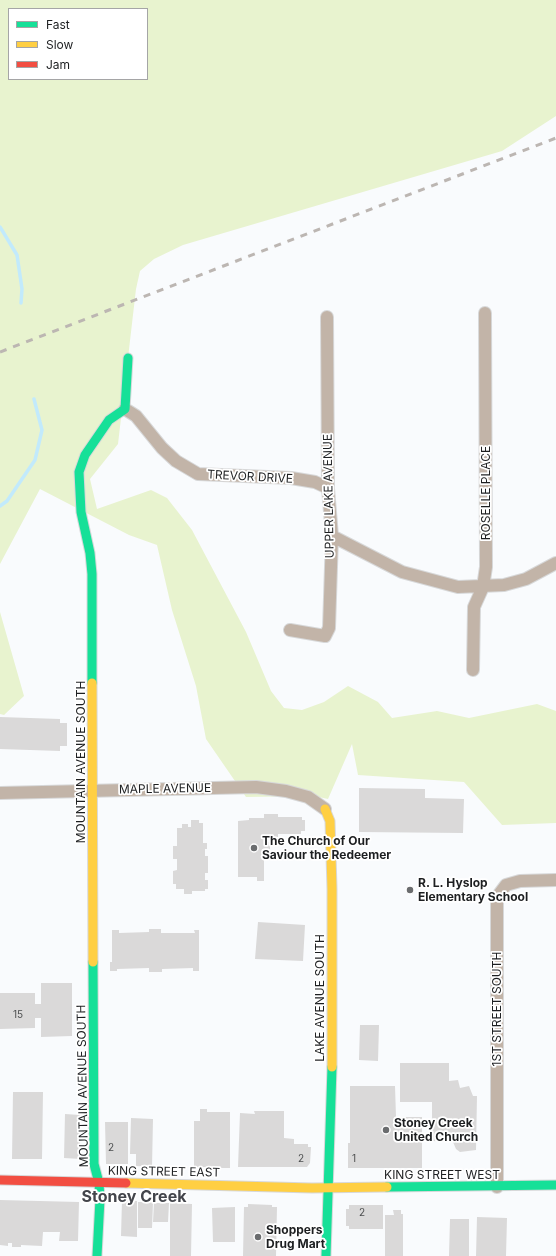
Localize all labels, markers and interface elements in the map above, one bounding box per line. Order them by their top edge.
legend [8,8,148,80]
text: Fast [46,17,70,32]
text: Slow [46,37,73,52]
text: Jam [46,57,70,72]
street label: UPPER LAKE AVENUE [321,434,337,558]
street label: ROSELLE PLACE [479,446,493,540]
street label: TREVOR DRIVE [207,468,293,486]
street label: MOUNTAIN AVENUE SOUTH [74,681,88,843]
street label: MAPLE AVENUE [119,781,211,797]
place label: The Church of Our Saviour the Redeemer [262,834,391,862]
marker: The Church of Our Saviour the Redeemer [249,843,259,853]
place label: R. L. Hyslop Elementary School [418,876,528,904]
marker: R. L. Hyslop Elementary School [405,885,415,895]
street label: LAKE AVENUE SOUTH [313,934,327,1062]
street label: 1ST STREET SOUTH [490,952,504,1066]
street label: MOUNTAIN AVENUE SOUTH [74,1005,92,1167]
house number: 15 [13,1009,23,1021]
place label: Stoney Creek United Church [394,1116,478,1144]
marker: Stoney Creek United Church [381,1125,391,1135]
house number: 2 [108,1142,114,1154]
house number: 2 [298,1153,304,1165]
house number: 1 [352,1153,356,1165]
street label: KING STREET EAST [108,1164,220,1180]
street label: KING STREET WEST [384,1168,500,1182]
district label: Stoney Creek [82,1187,186,1207]
house number: 2 [359,1207,365,1219]
place label: Shoppers Drug Mart [266,1223,325,1251]
marker: Shoppers Drug Mart [253,1232,263,1242]

